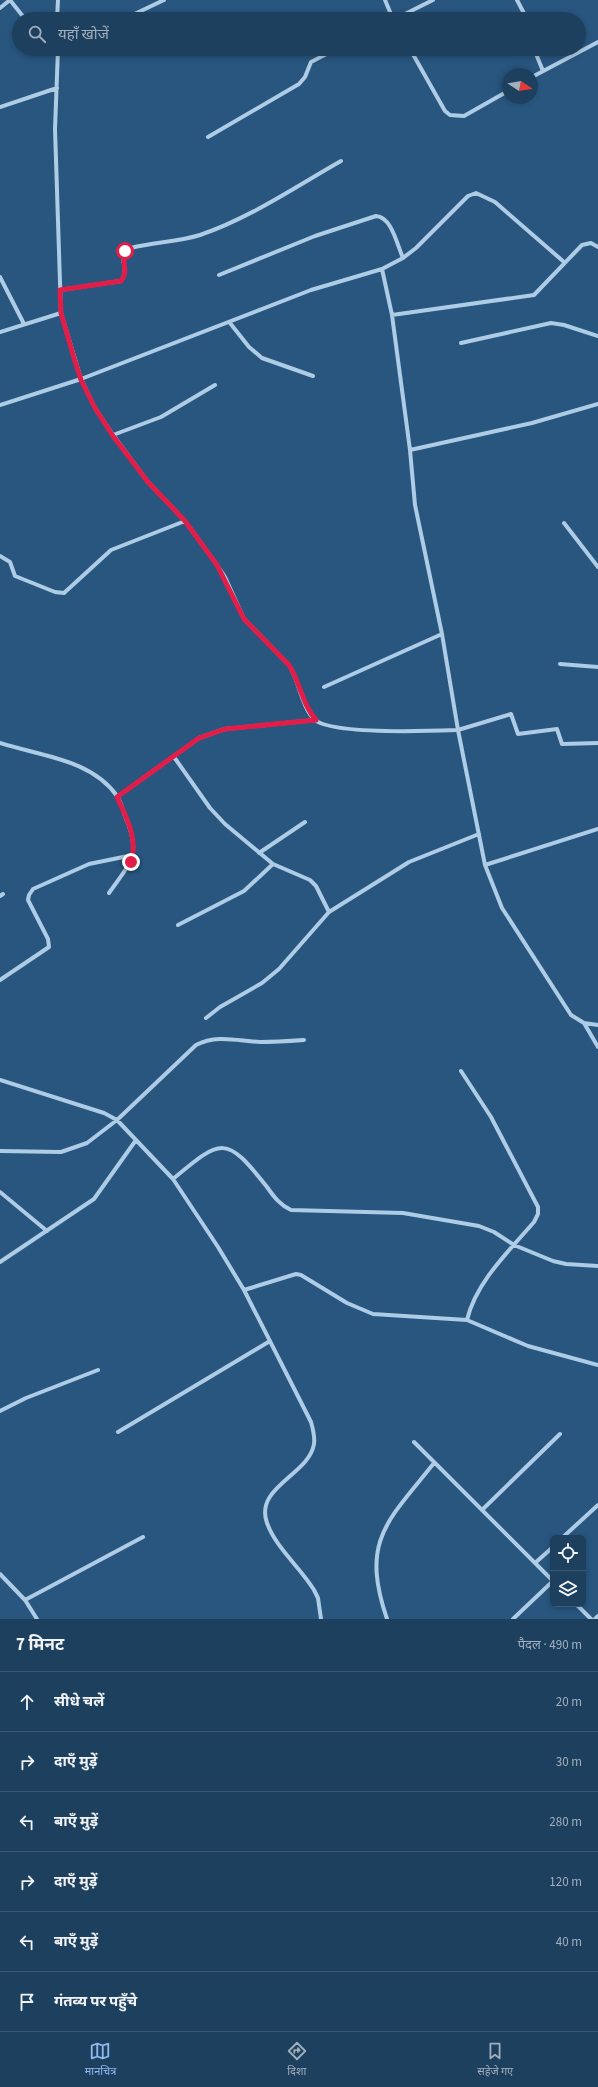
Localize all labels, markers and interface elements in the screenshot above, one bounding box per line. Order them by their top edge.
search box [12,12,586,56]
icon: search [26,23,48,45]
text: यहाँ खोजें [58,24,109,45]
north arrow [502,68,538,104]
route start [116,242,134,260]
route end [122,853,140,871]
map controls [550,1535,586,1607]
button: locate [550,1535,586,1571]
button: layers [550,1571,586,1607]
text: 7 मिनट [16,1633,64,1657]
text: पैदल · 490 m [518,1636,582,1654]
icon: ahead [16,1691,38,1713]
text: सीधे चलें [54,1691,104,1712]
text: 20 m [556,1693,582,1711]
icon: right [16,1751,38,1773]
text: दाएँ मुड़ें [54,1751,97,1772]
text: 30 m [556,1753,582,1771]
icon: left [16,1811,38,1833]
text: बाएँ मुड़ें [54,1811,98,1832]
text: 280 m [549,1813,582,1831]
icon: right [16,1871,38,1893]
text: दाएँ मुड़ें [54,1871,97,1892]
text: 120 m [549,1873,582,1891]
icon: left [16,1931,38,1953]
text: बाएँ मुड़ें [54,1931,98,1952]
text: 40 m [556,1933,582,1951]
icon: arrive [16,1991,38,2013]
text: गंतव्य पर पहुँचे [54,1991,137,2012]
tab: मानचित्र [85,2040,116,2079]
tab: दिशा [286,2040,308,2079]
tab: सहेजे गए [477,2040,513,2079]

